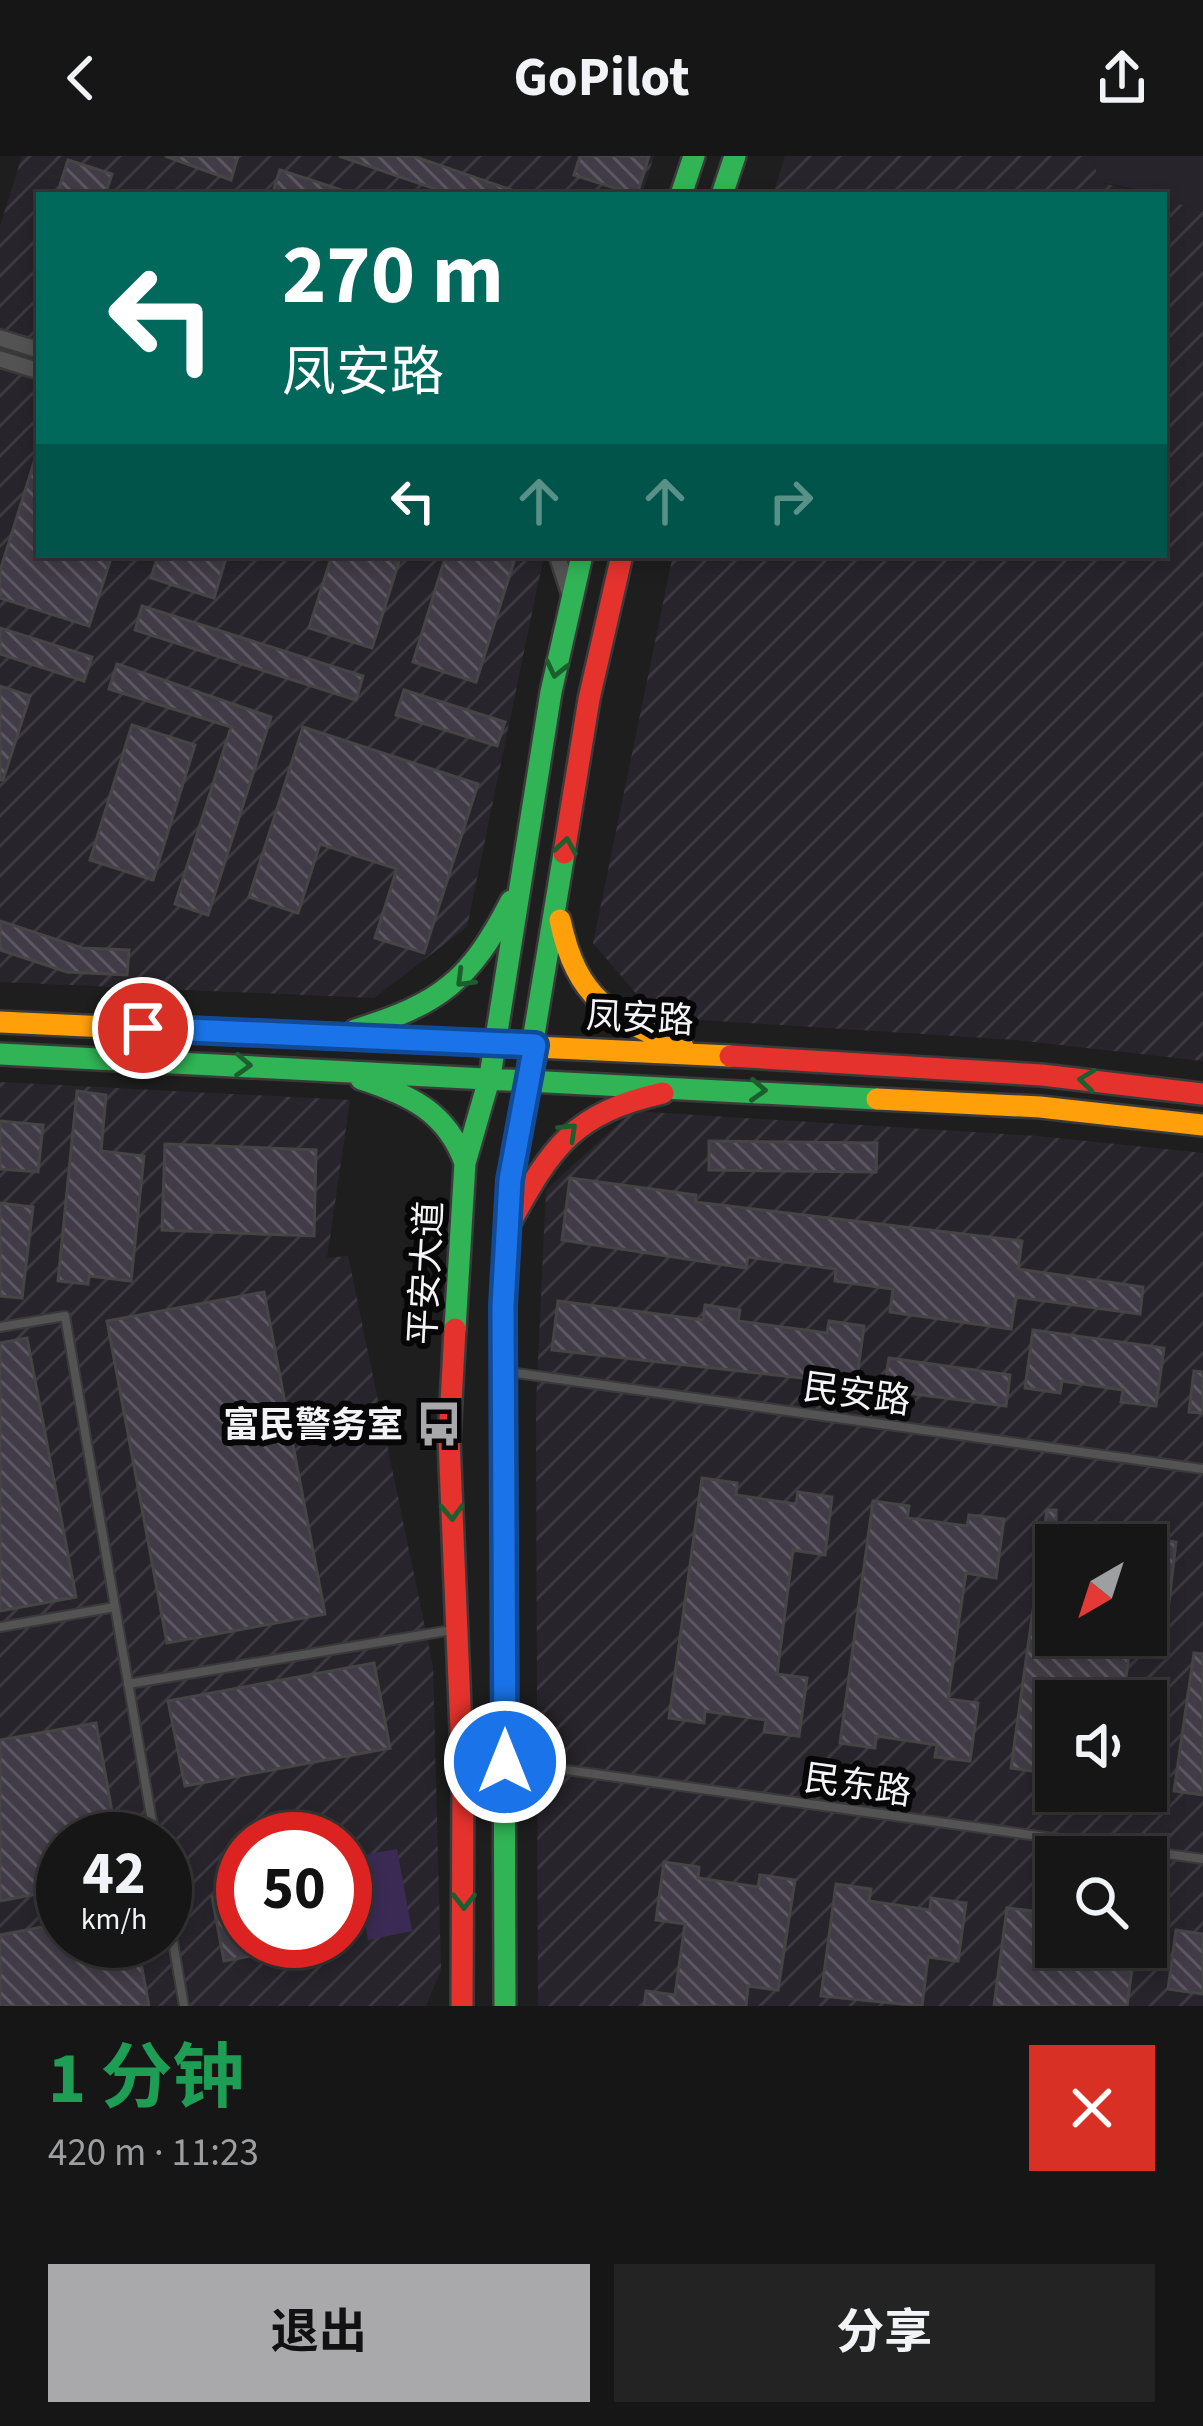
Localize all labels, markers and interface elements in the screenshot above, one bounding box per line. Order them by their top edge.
text: GoPilot [513,40,690,117]
icon: back [48,45,114,111]
icon: share [1089,45,1155,111]
text: 270 m [282,216,504,336]
icon: left [84,240,240,396]
text: 凤安路 [282,335,444,412]
icon: left [380,468,446,534]
icon: ahead [506,468,572,534]
icon: ahead [632,468,698,534]
icon: right [758,468,824,534]
one-way arrow [544,659,569,679]
one-way arrow [552,836,578,856]
one-way arrow [456,965,478,987]
pin [92,977,194,1079]
street label: 凤安路 [585,990,695,1047]
icon: arrive [110,995,176,1061]
one-way arrow [234,1052,253,1078]
one-way arrow [1077,1067,1097,1093]
one-way arrow [749,1077,768,1103]
one-way arrow [555,1123,577,1145]
street label: 平安大道 [397,1200,456,1346]
street label: 民安路 [800,1362,914,1427]
bus stop icon: 富民警务室 [414,1399,464,1449]
place label: 富民警务室 [223,1400,403,1451]
one-way arrow [439,1503,465,1522]
north arrow [1035,1524,1167,1656]
map controls [1035,1524,1167,1968]
button: sound [1035,1680,1167,1812]
position arrow [442,1699,568,1825]
street label: 民东路 [801,1753,915,1818]
speed limit sign: 50 [216,1812,372,1968]
text: 42 [82,1832,146,1917]
button: search [1035,1836,1167,1968]
one-way arrow [451,1893,477,1911]
text: km/h [81,1898,147,1941]
text: 1 分钟 [48,2028,244,2131]
button: close [1029,2045,1155,2171]
text: 420 m · 11:23 [48,2125,259,2181]
button: 退出 [48,2264,590,2402]
button: 分享 [614,2264,1155,2402]

